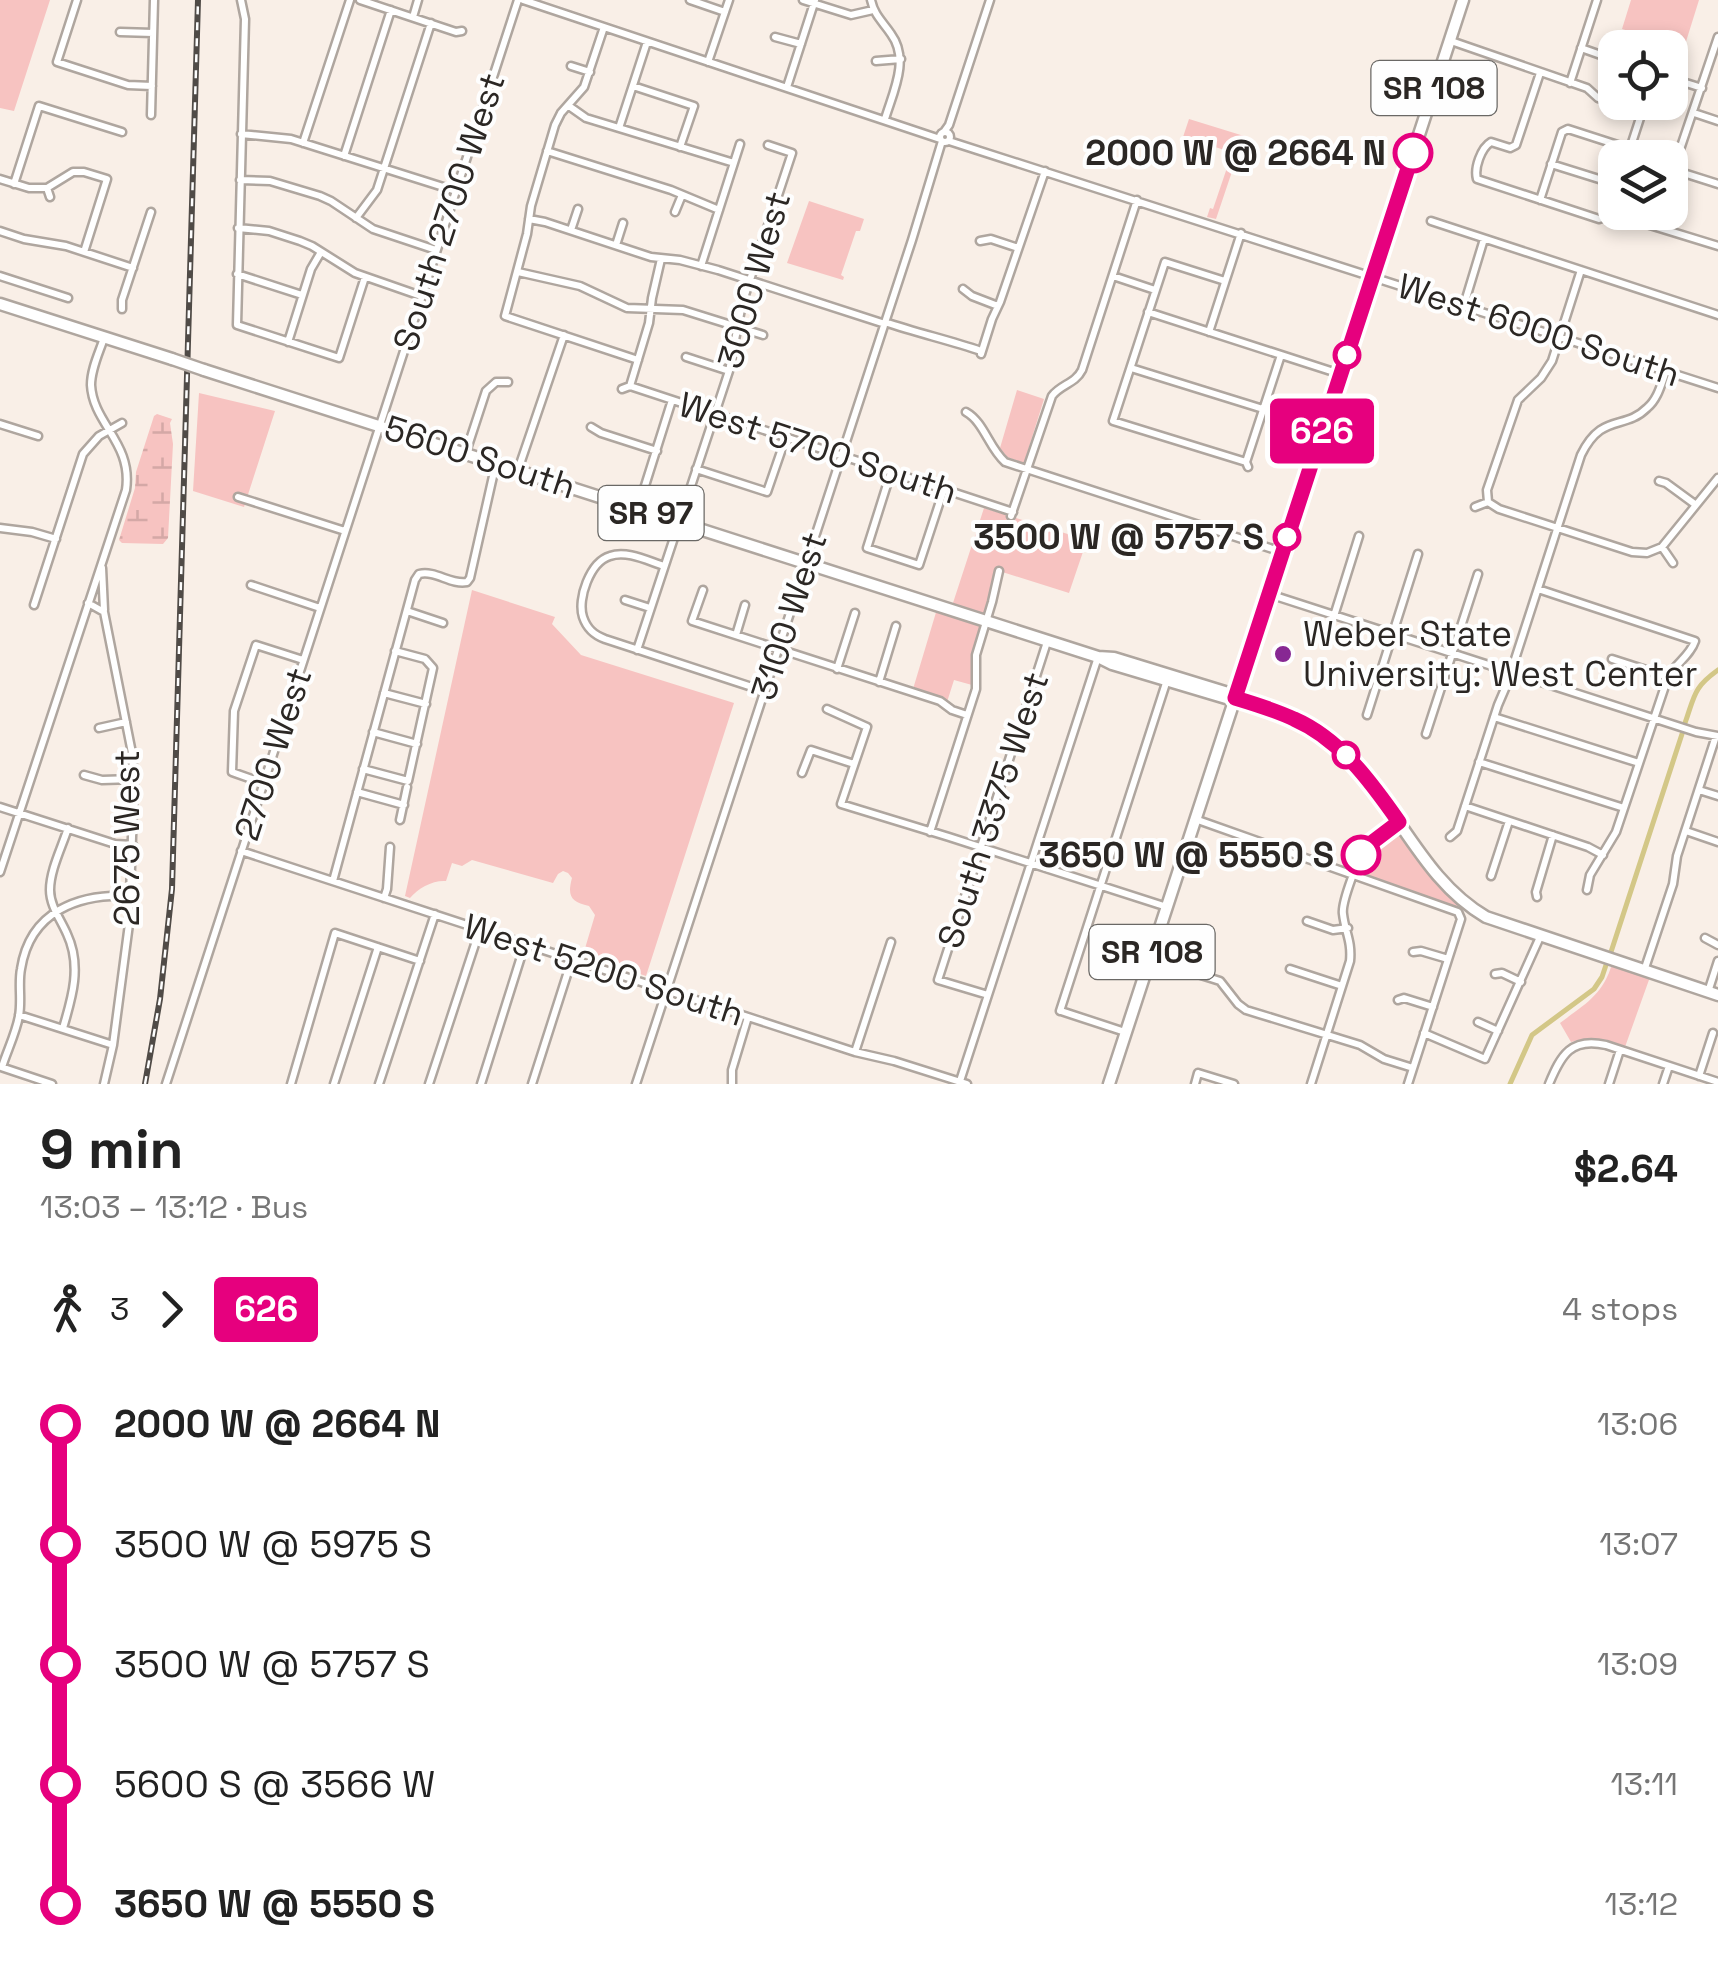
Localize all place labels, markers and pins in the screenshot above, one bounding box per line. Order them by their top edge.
place label: 2000 W @ 2664 N [1085,131,1386,175]
marker: 2000 W @ 2664 N [1394,134,1432,172]
unlabelled marker [1334,342,1360,368]
place label: 3500 W @ 5757 S [973,515,1264,559]
marker: 3500 W @ 5757 S [1274,524,1300,550]
place label: Weber State University: West Center [1303,612,1698,696]
marker: Weber State University: West Center [1272,643,1294,665]
unlabelled marker [1333,742,1359,768]
place label: 3650 W @ 5550 S [1038,833,1334,877]
marker: 3650 W @ 5550 S [1342,836,1380,874]

